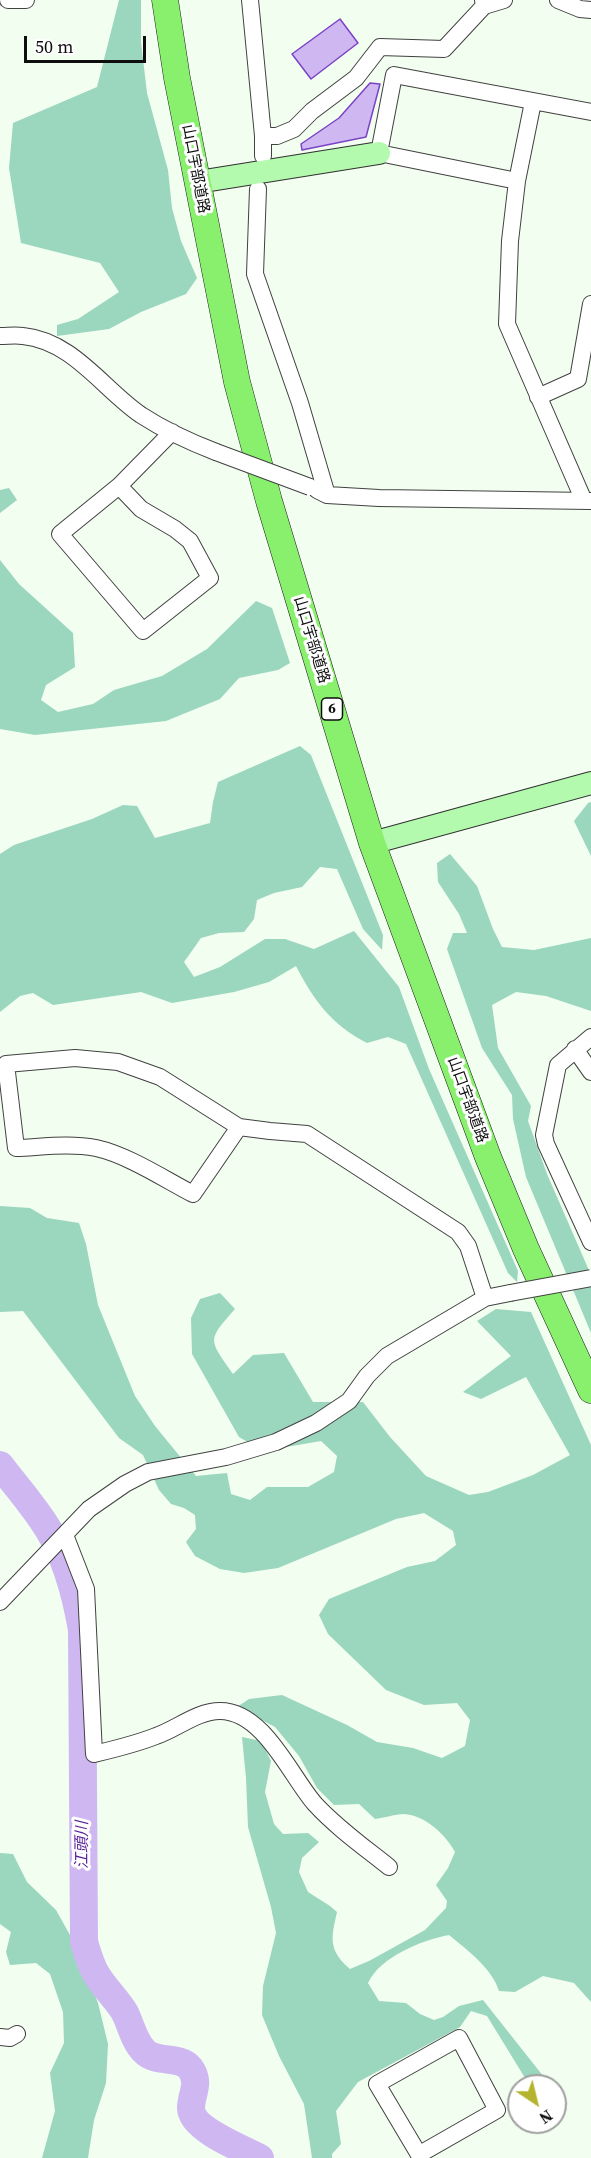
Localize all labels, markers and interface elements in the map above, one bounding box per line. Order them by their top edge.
scale bar [27,24,148,62]
text: 50 m [35,34,73,59]
street label: 山口宇部道路 [178,123,212,215]
street label: 山口宇部道路 [289,594,333,686]
road number: 6 [322,698,342,720]
street label: 山口宇部道路 [443,1055,491,1145]
water label: 江頭川 [73,1821,93,1869]
north arrow [507,2074,567,2134]
text: N [535,2105,557,2129]

